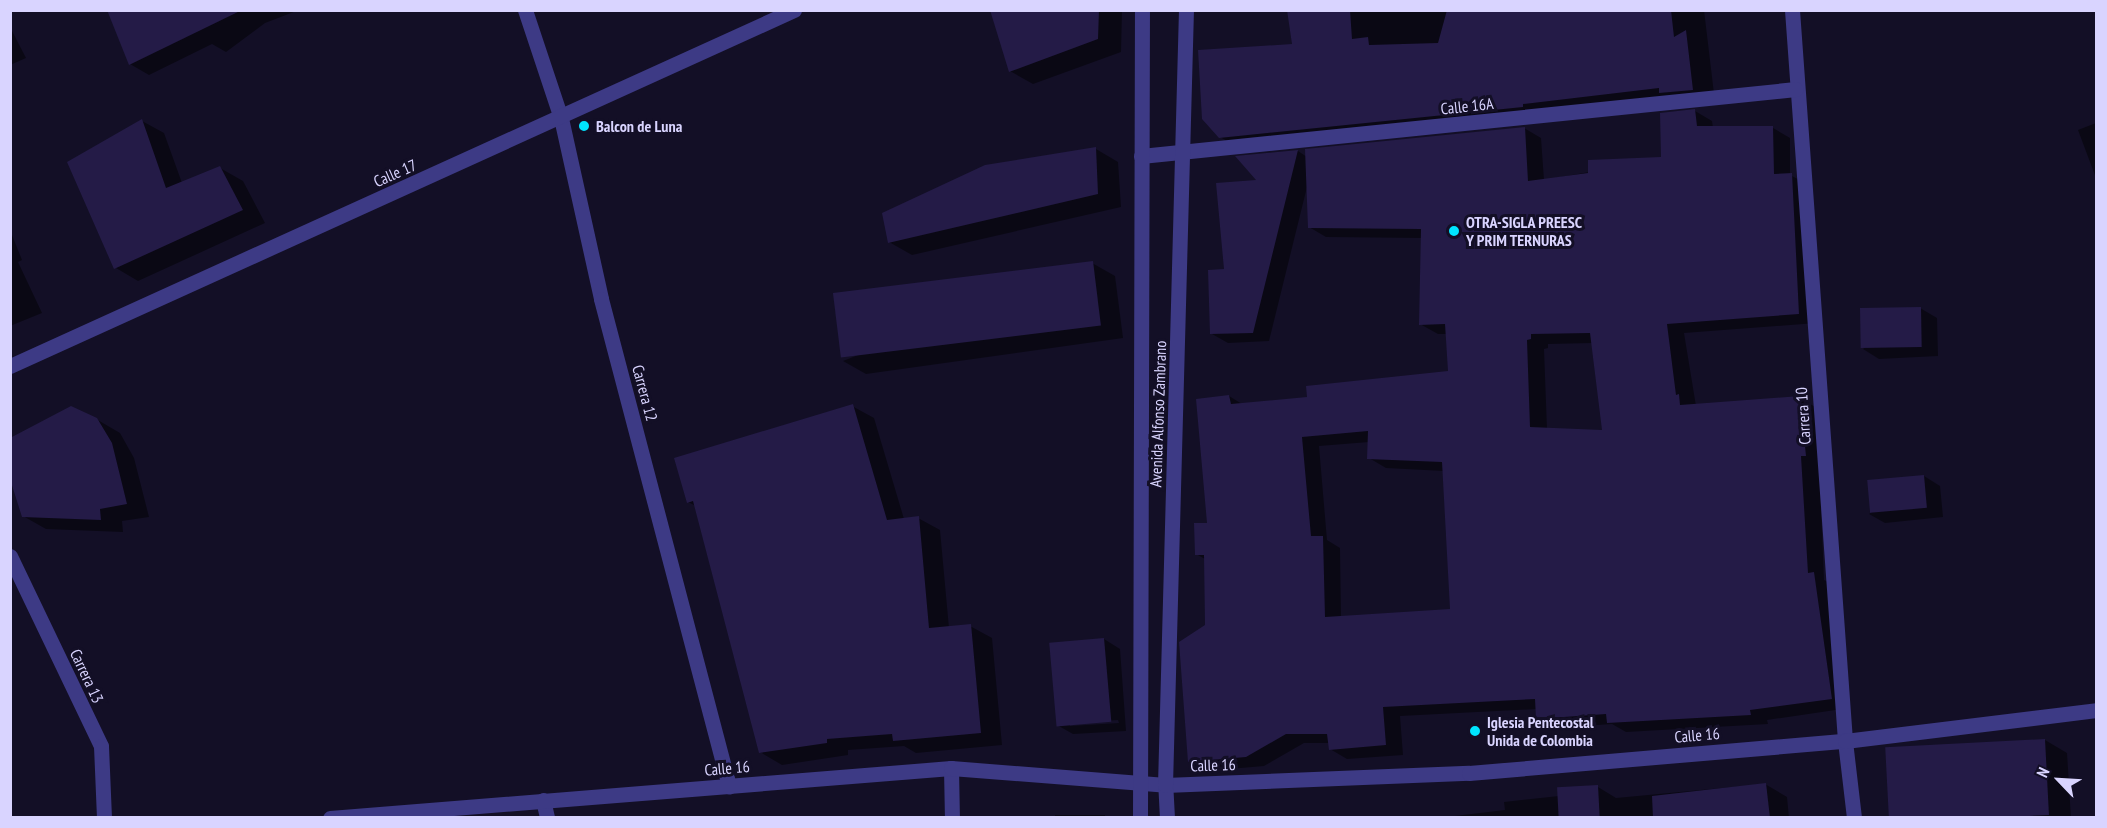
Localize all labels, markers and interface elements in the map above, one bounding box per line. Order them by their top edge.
street label: Calle 16A [1440,94,1494,118]
place label: Balcon de Luna [596,116,682,136]
marker: Balcon de Luna [577,119,591,133]
street label: Calle 17 [370,155,420,191]
place label: OTRA-SIGLA PREESC Y PRIM TERNURAS [1466,212,1583,250]
marker: OTRA-SIGLA PREESC Y PRIM TERNURAS [1447,224,1461,238]
street label: Avenida Alfonso Zambrano [1146,340,1170,488]
street label: Carrera 12 [628,363,662,423]
street label: Carrera 10 [1791,387,1815,445]
street label: Carrera 13 [66,646,108,706]
place label: Iglesia Pentecostal Unida de Colombia [1487,712,1594,750]
street label: Calle 16 [1674,723,1720,747]
marker: Iglesia Pentecostal Unida de Colombia [1468,724,1482,738]
north arrow [2029,750,2089,810]
street label: Calle 16 [1190,755,1236,775]
street label: Calle 16 [704,756,750,780]
text: N [2032,764,2054,781]

